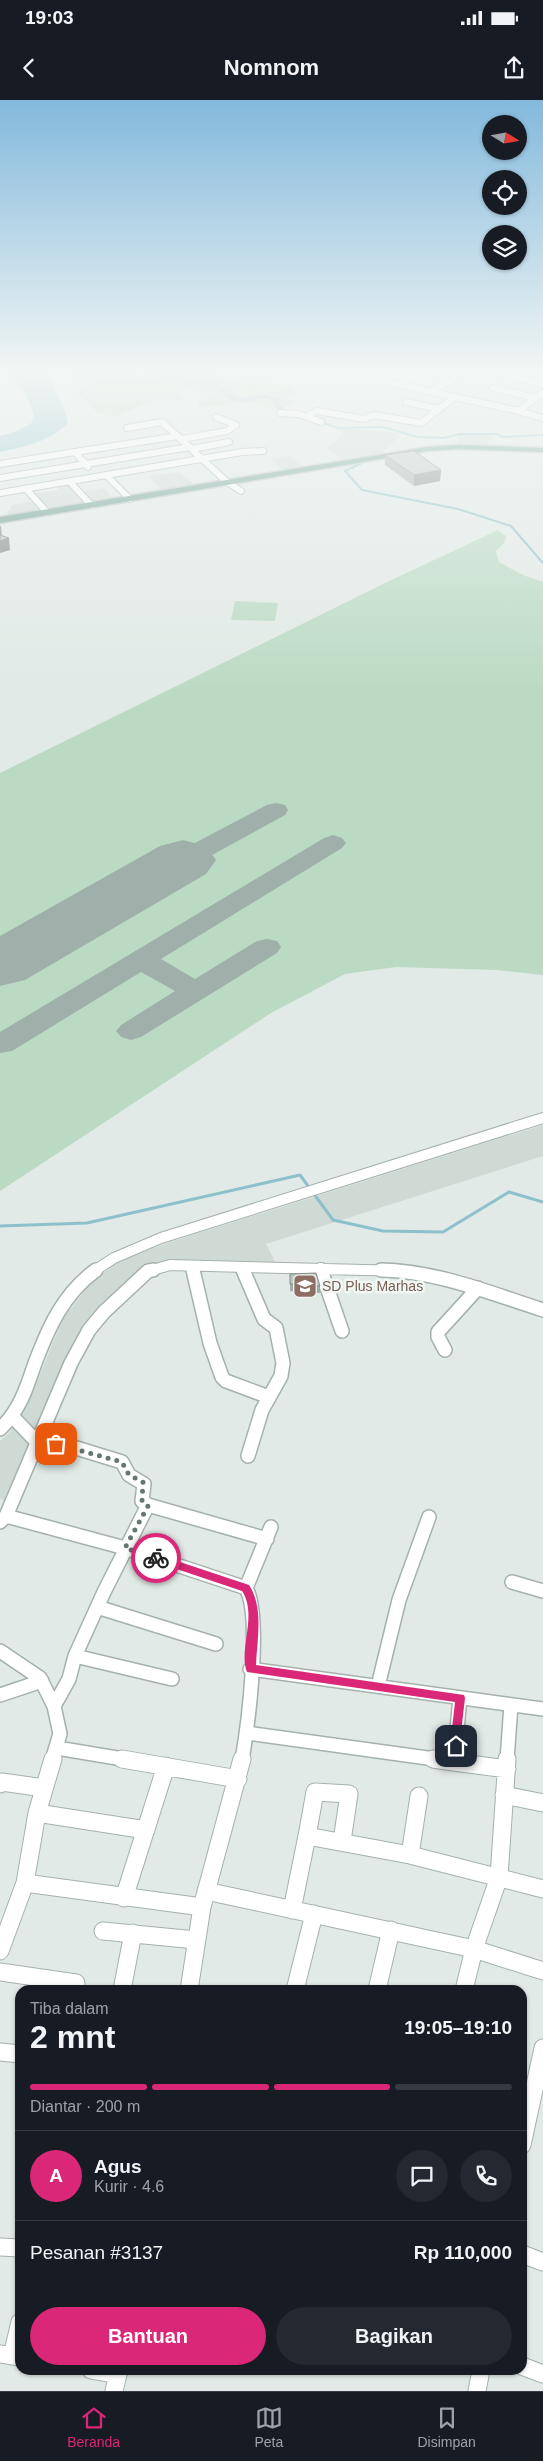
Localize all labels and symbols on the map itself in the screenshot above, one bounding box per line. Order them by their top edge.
north arrow [482,115,528,160]
school or university icon: SD Plus Marhas [292,1273,318,1299]
place label: SD Plus Marhas [322,1278,423,1294]
pin [35,1423,77,1465]
courier [131,1533,181,1583]
pin [435,1725,477,1767]

